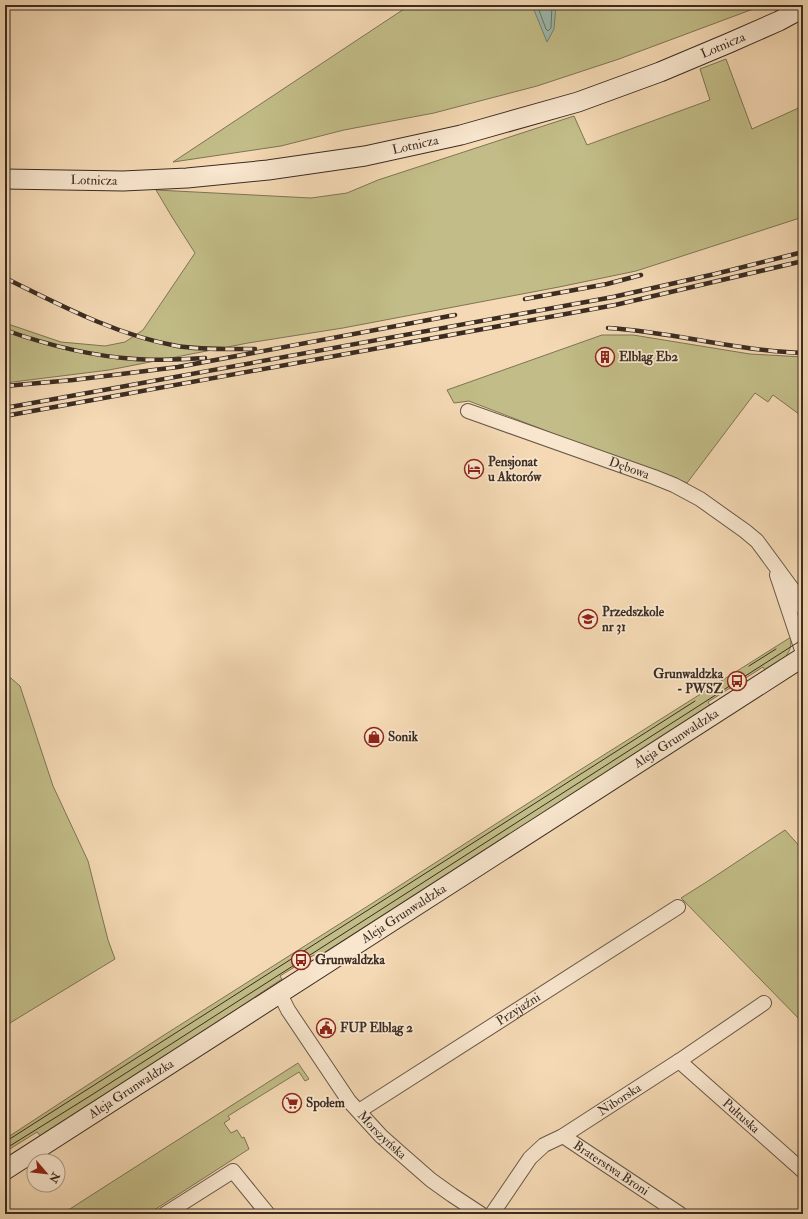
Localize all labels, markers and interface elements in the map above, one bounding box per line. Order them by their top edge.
street label: Lotnicza [698,29,748,62]
street label: Lotnicza [391,132,441,158]
street label: Lotnicza [70,172,118,189]
building icon: Elbląg Eb2 [594,346,616,368]
place label: Elbląg Eb2 [619,349,678,366]
place label: Pensjonat u Aktorów [487,454,542,485]
street label: Dębowa [607,454,652,483]
hotel icon: Pensjonat u Aktorów [463,458,485,480]
place label: Przedszkole nr 31 [601,604,665,635]
school or university icon: Przedszkole nr 31 [577,608,599,630]
place label: Grunwaldzka - PWSZ [653,666,724,697]
bus stop icon: Grunwaldzka - PWSZ [726,670,748,692]
street label: Aleja Grunwaldzka [630,705,722,772]
shop icon: Sonik [363,726,385,748]
place label: Sonik [388,729,419,745]
street label: Aleja Grunwaldzka [357,880,450,947]
bus stop icon: Grunwaldzka [290,949,312,971]
place label: Grunwaldzka [315,952,385,968]
street label: Przyjaźni [493,989,544,1029]
public building icon: FUP Elbląg 2 [315,1017,337,1039]
place label: FUP Elbląg 2 [340,1020,413,1037]
street label: Aleja Grunwaldzka [85,1055,177,1123]
street label: Niborska [595,1079,645,1119]
supermarket icon: Społem [281,1092,303,1114]
place label: Społem [306,1095,346,1112]
street label: Pułtuska [719,1095,764,1137]
street label: Morszyńska [354,1108,410,1163]
street label: Braterstwa Broni [570,1137,653,1199]
north arrow [26,1153,66,1193]
text: N [46,1169,63,1186]

